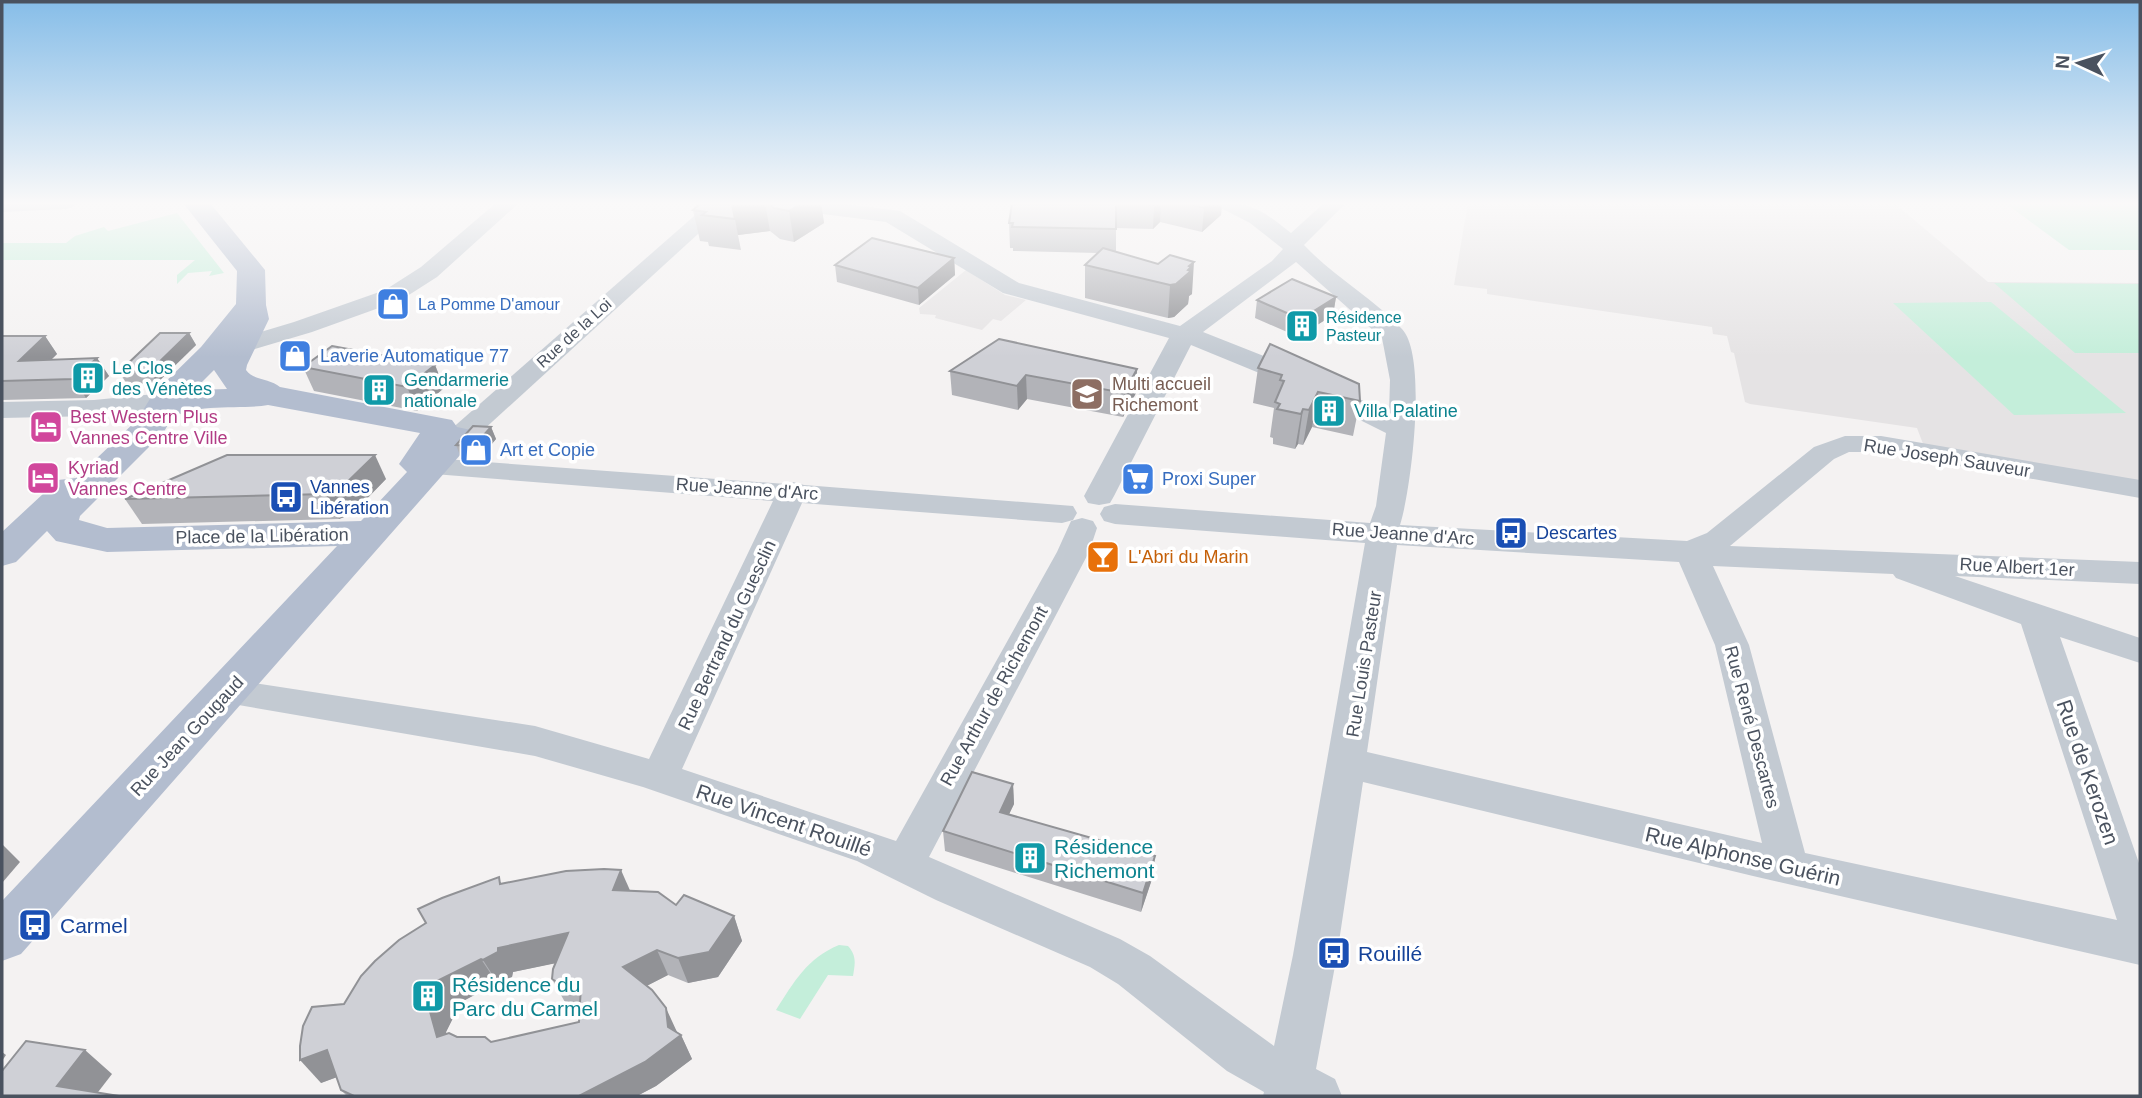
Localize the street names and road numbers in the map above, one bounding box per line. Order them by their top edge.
street label: Rue de la Loi [533,295,615,371]
street label: Rue Joseph Sauveur [1862,435,2032,481]
street label: Rue Jeanne d'Arc [675,474,819,504]
street label: Rue Jeanne d'Arc [1331,519,1475,549]
street label: Place de la Libération [175,524,349,548]
street label: Rue Bertrand du Guesclin [674,537,780,733]
street label: Rue Albert 1er [1959,554,2075,580]
street label: Rue Louis Pasteur [1343,589,1385,739]
street label: Rue Arthur de Richemont [936,603,1052,789]
street label: Rue René Descartes [1721,644,1783,810]
street label: Rue Jean Gougaud [126,672,248,800]
street label: Rue de Kerozen [2052,696,2124,848]
street label: Rue Vincent Rouillé [693,779,875,861]
street label: Rue Alphonse Guérin [1643,822,1843,890]

